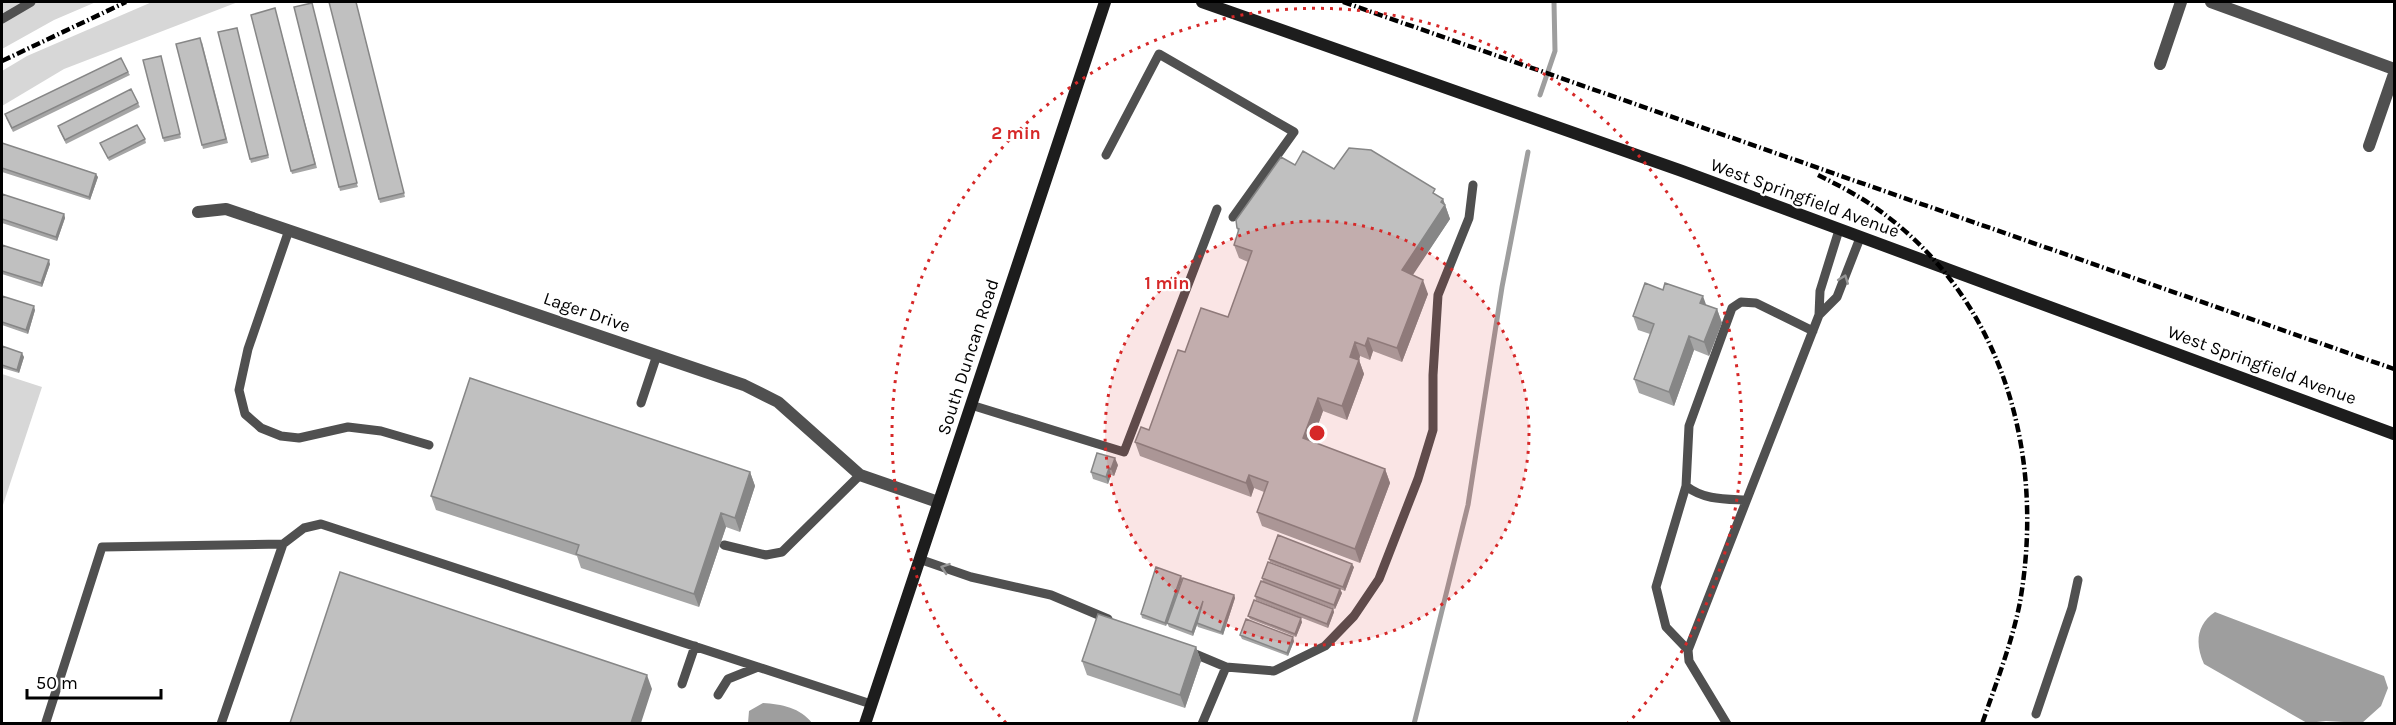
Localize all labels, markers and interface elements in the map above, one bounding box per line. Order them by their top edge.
text: 2 min [991,122,1041,144]
street label: West Springfield Avenue [1707,154,1903,242]
text: 1 min [1144,272,1190,294]
one-way arrow [1837,274,1849,285]
street label: South Duncan Road [932,276,1004,438]
street label: Lager Drive [541,287,633,337]
street label: West Springfield Avenue [2164,321,2360,409]
centre of rings [1307,423,1327,443]
one-way arrow [940,563,951,576]
scale bar [27,662,160,700]
text: 50 m [36,672,78,694]

